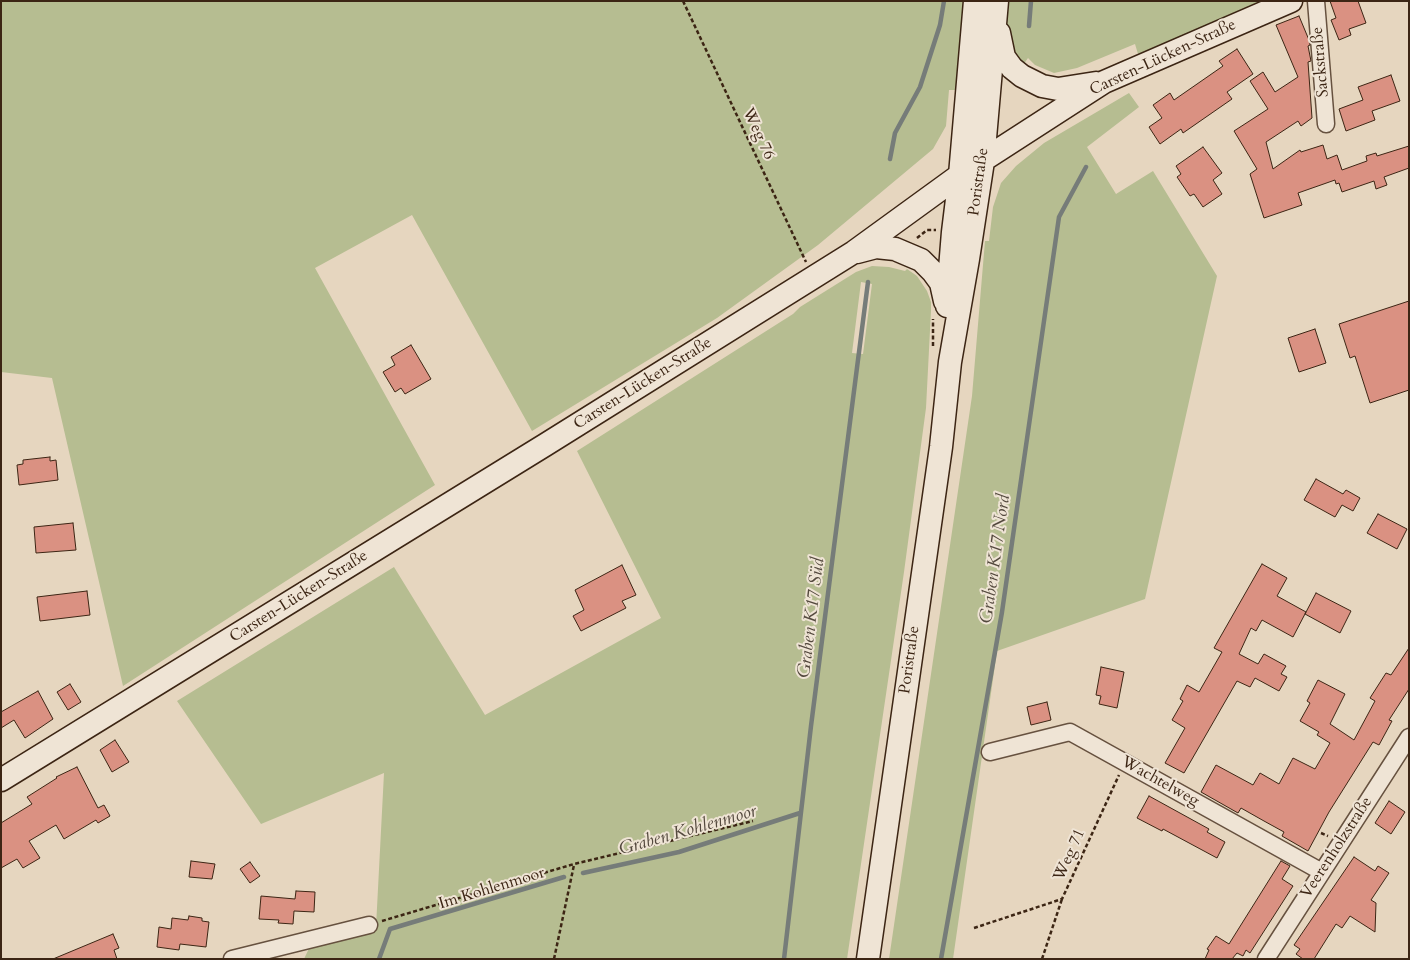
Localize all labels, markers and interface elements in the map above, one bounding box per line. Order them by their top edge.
street label: Carsten-Lücken-Straße [1087,16,1239,100]
street label: Sackstraße [1308,26,1334,98]
street label: Weg 76 [738,105,778,163]
street label: Poristraße [965,147,993,217]
street label: Carsten-Lücken-Straße [570,334,716,434]
water label: Graben K17 Nord [976,493,1016,625]
street label: Carsten-Lücken-Straße [226,547,372,647]
water label: Graben K17 Süd [794,557,830,679]
street label: Poristraße [896,625,924,695]
street label: Wachtelweg [1118,753,1202,811]
street label: Veerenholzstraße [1297,794,1377,902]
water label: Graben Kohlenmoor [617,801,759,861]
street label: Weg 71 [1050,826,1090,884]
street label: Im Kohlenmoor [437,864,547,914]

